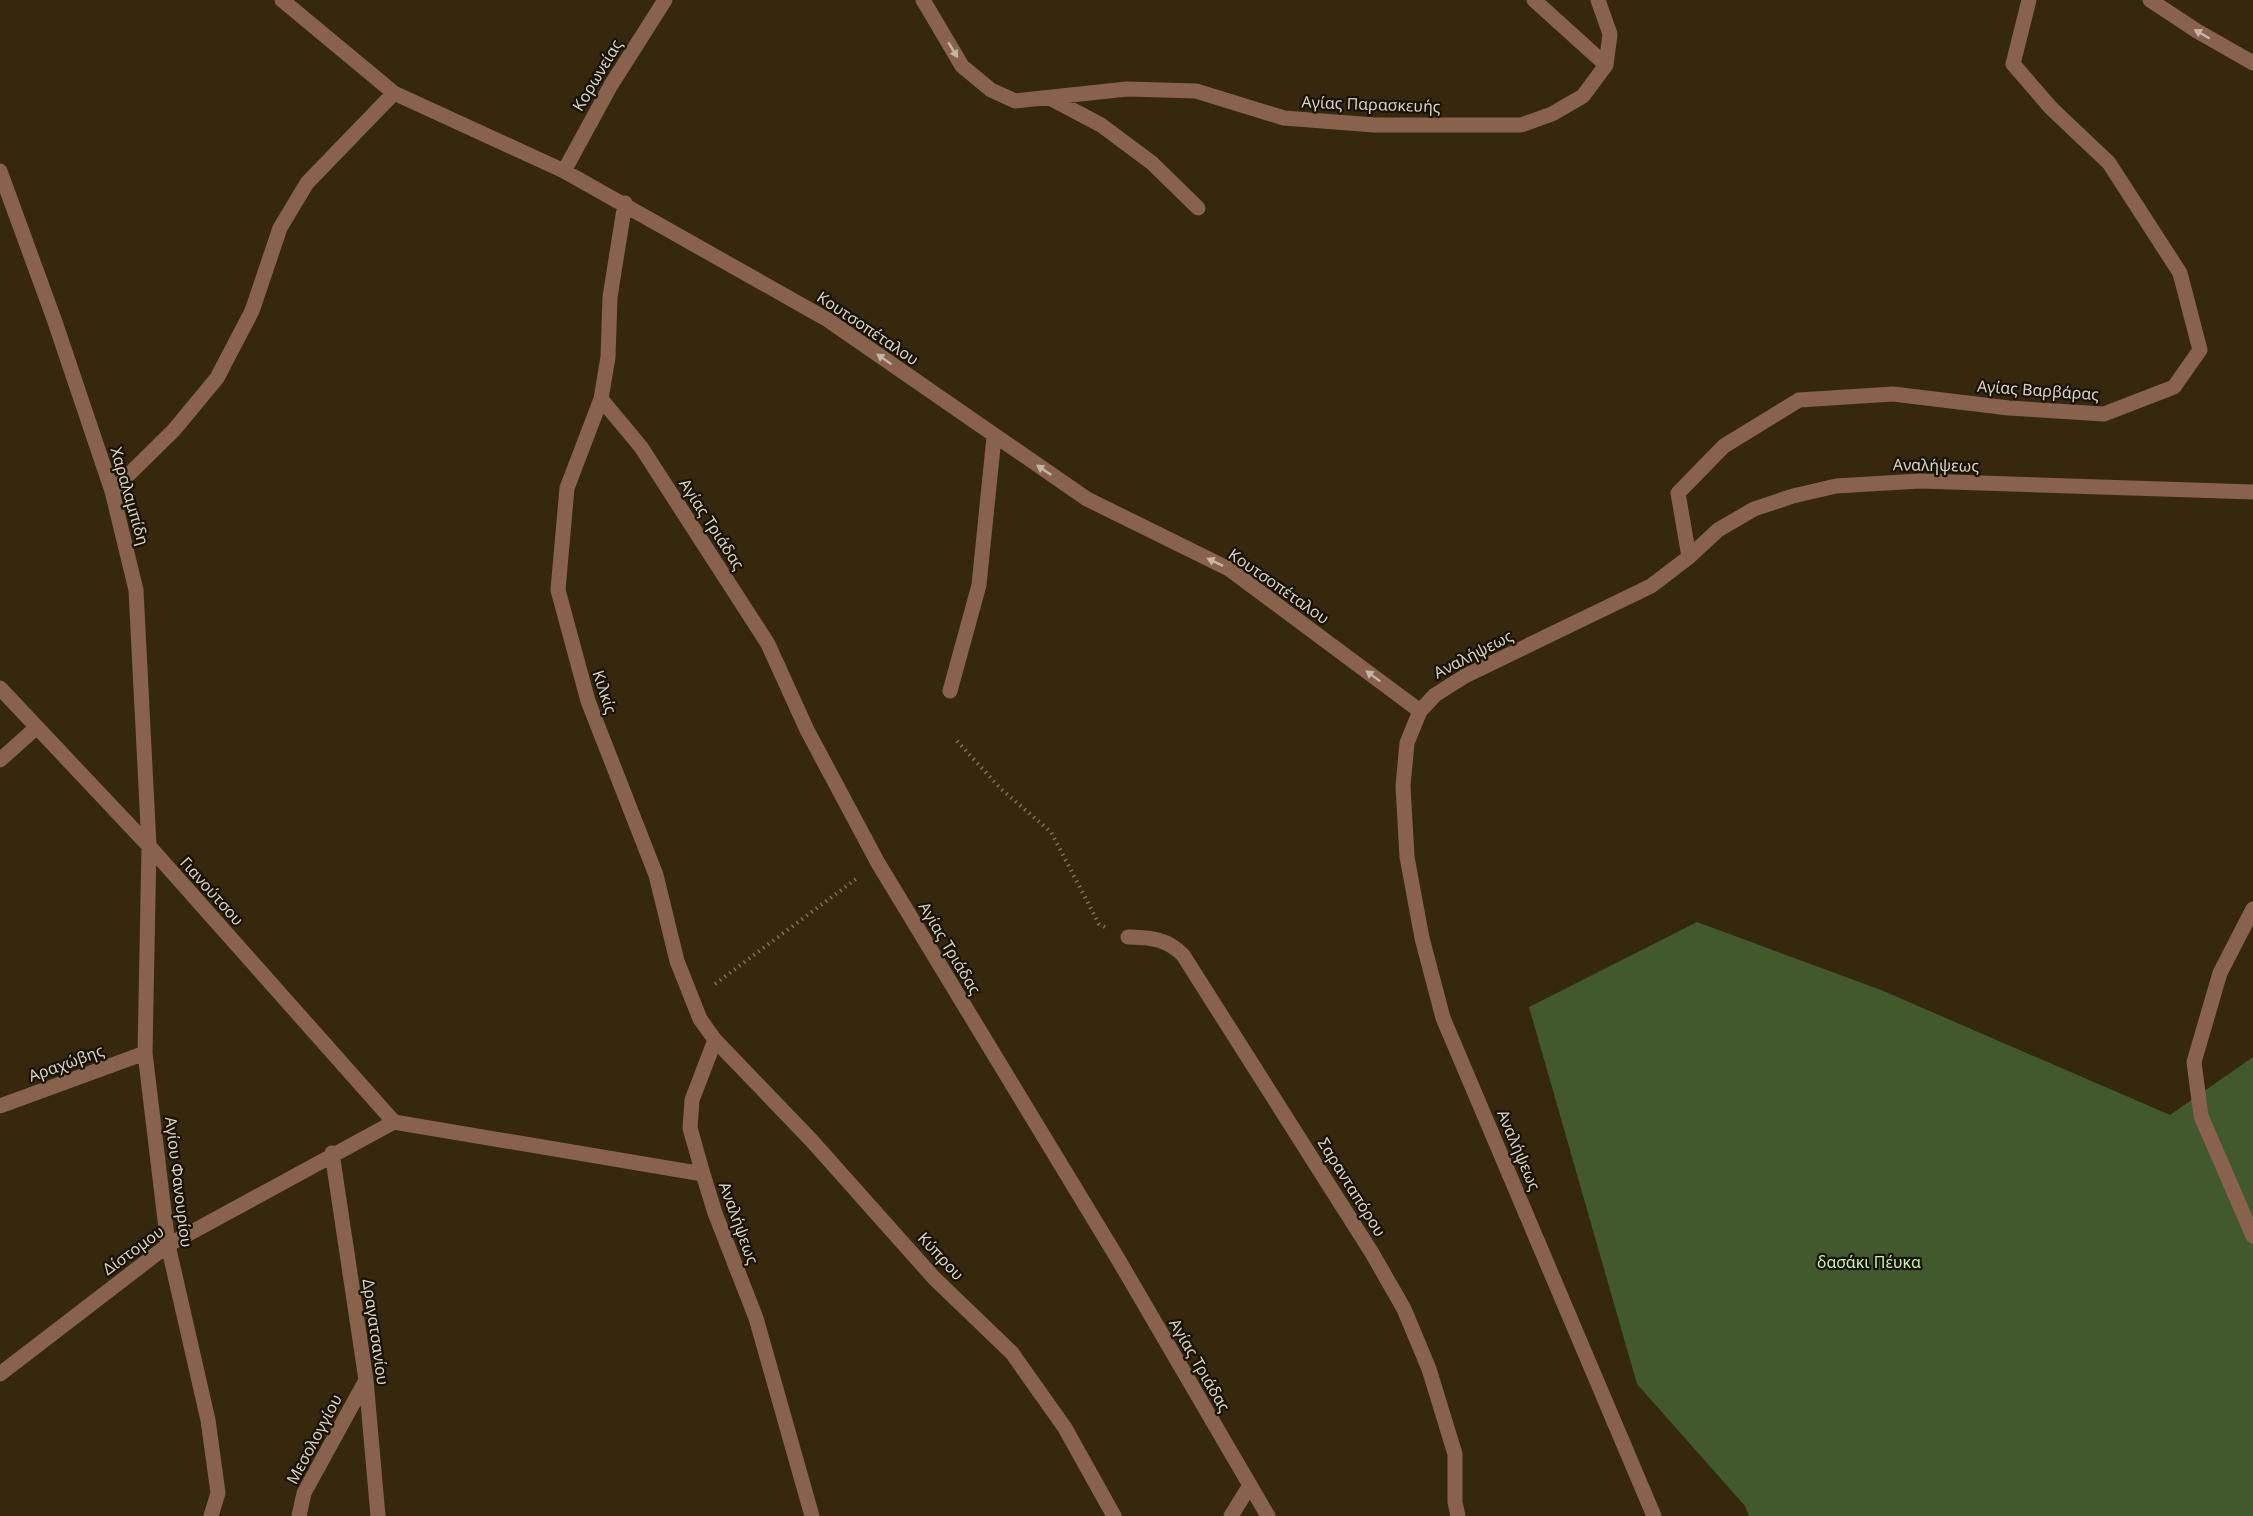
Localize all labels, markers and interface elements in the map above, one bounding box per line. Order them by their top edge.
one-way arrow [2194,28,2210,39]
street label: Κορωνείας [567,35,627,115]
one-way arrow [947,42,958,58]
street label: Αγίας Παρασκευής [1301,91,1441,117]
street label: Κουτσοπέταλου [813,286,923,370]
one-way arrow [876,353,892,365]
street label: Αγίας Βαρβάρας [1976,375,2100,405]
street label: Χαραλαμπίδη [105,444,155,548]
street label: Αναλήψεως [1893,453,1980,477]
one-way arrow [1035,465,1052,476]
street label: Αγίας Τριάδας [674,474,750,574]
street label: Κουτσοπέταλου [1224,543,1334,629]
one-way arrow [1207,558,1224,567]
street label: Αναλήψεως [1430,625,1517,683]
street label: Κιλκίς [588,667,622,717]
one-way arrow [1366,670,1381,682]
street label: Γιανούτσου [175,852,249,930]
street label: Αγίας Τριάδας [914,897,987,999]
street label: Αραχώβης [25,1039,107,1087]
street label: Αναλήψεως [1492,1106,1546,1194]
street label: Αγίου Φανουρίου [160,1115,198,1249]
street label: Σαρανταπόρου [1313,1133,1391,1241]
street label: Αναλήψεως [714,1179,764,1267]
street label: Δίστομου [98,1220,168,1280]
street label: Κύπρου [913,1227,969,1285]
park label: δασάκι Πέυκα [1817,1251,1921,1273]
street label: Δραγατσανίου [358,1277,394,1387]
street label: Αγίας Τριάδας [1164,1314,1236,1416]
street label: Μεσολογγίου [281,1390,347,1488]

